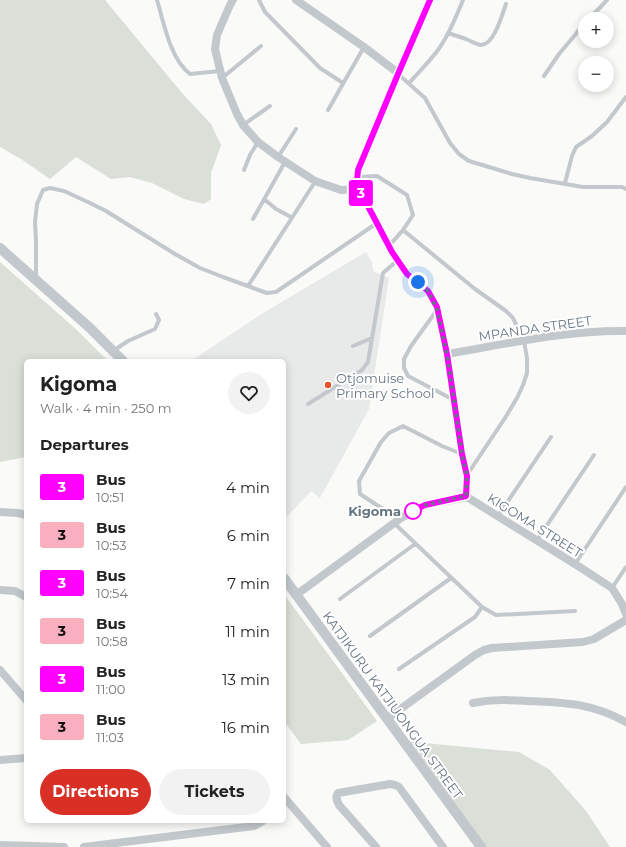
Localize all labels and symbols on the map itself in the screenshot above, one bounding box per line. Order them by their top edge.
line badge: 3 [348,180,374,206]
your location [408,272,428,292]
street label: MPANDA STREET [477,312,593,344]
place label: Otjomuise Primary School [336,370,435,401]
marker: Otjomuise Primary School [323,380,333,390]
street label: KIGOMA STREET [485,489,586,561]
marker: Kigoma [404,502,422,520]
place label: Kigoma [348,503,401,519]
street label: KATJIKURU KATJIUONGUA STREET [320,608,467,802]

